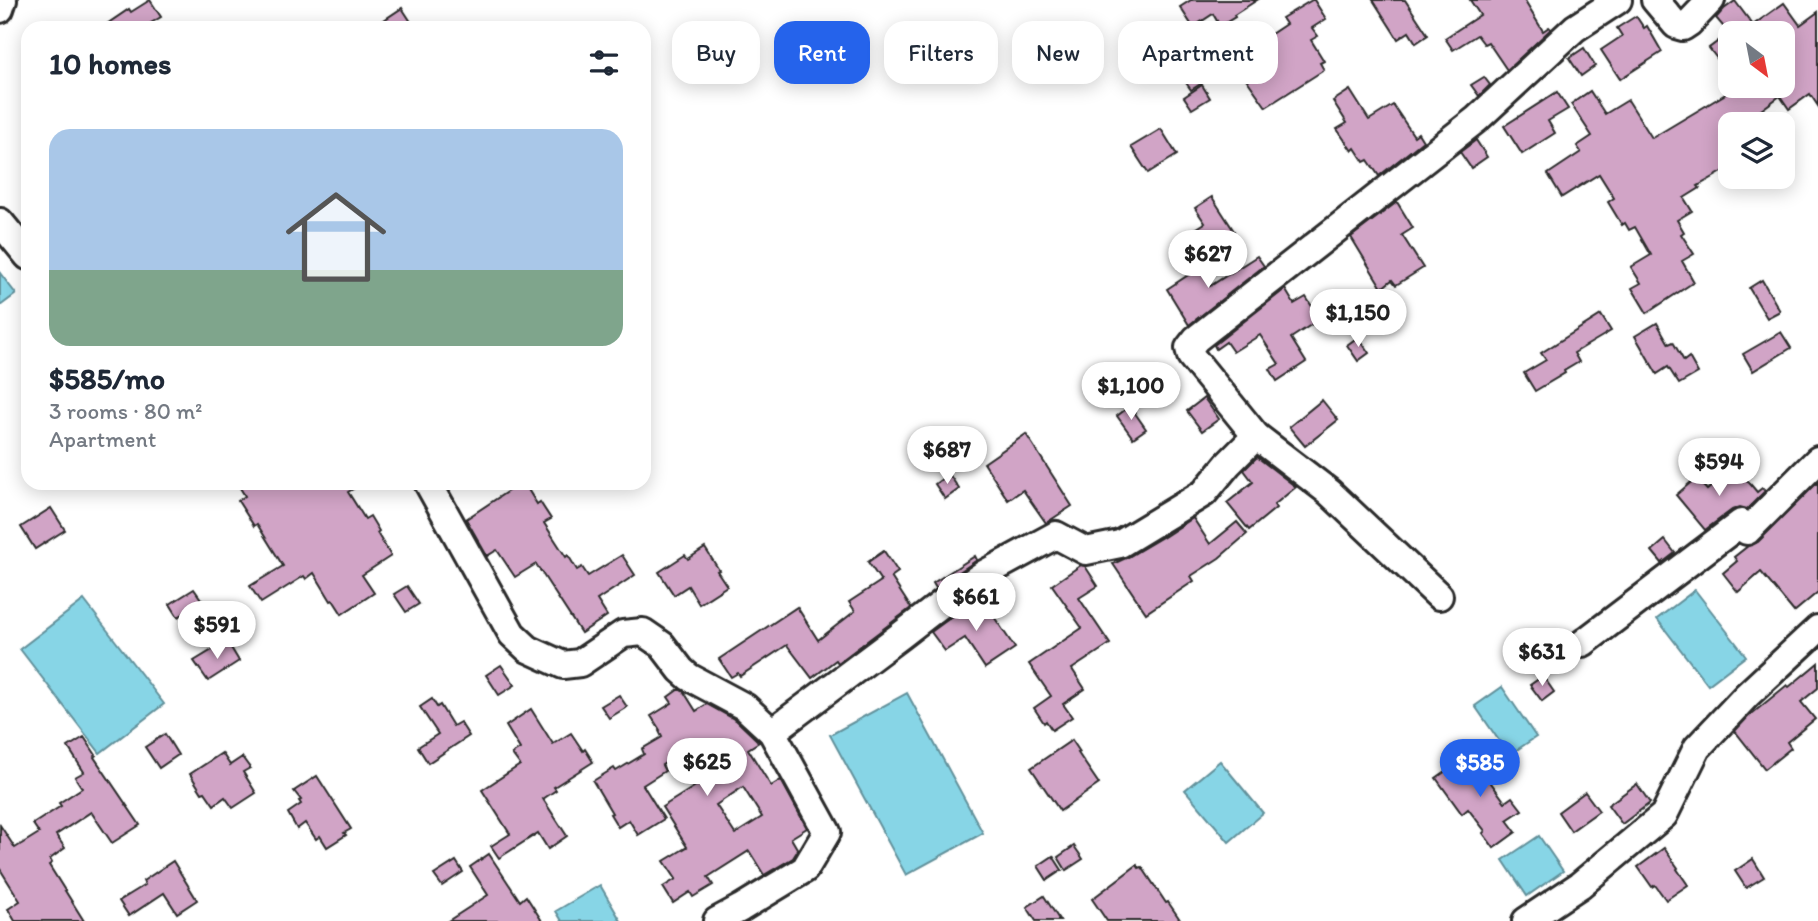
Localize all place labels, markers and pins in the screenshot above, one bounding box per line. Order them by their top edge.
pin: $627 [1167,230,1249,290]
pin: $1,150 [1301,290,1415,349]
pin: $1,100 [1074,362,1188,422]
pin: $687 [906,426,988,486]
pin: $594 [1678,438,1760,498]
pin: $661 [935,574,1017,633]
pin: $591 [176,602,258,661]
pin: $631 [1501,628,1583,688]
pin: $625 [666,738,748,798]
pin: $585 [1439,740,1521,799]

